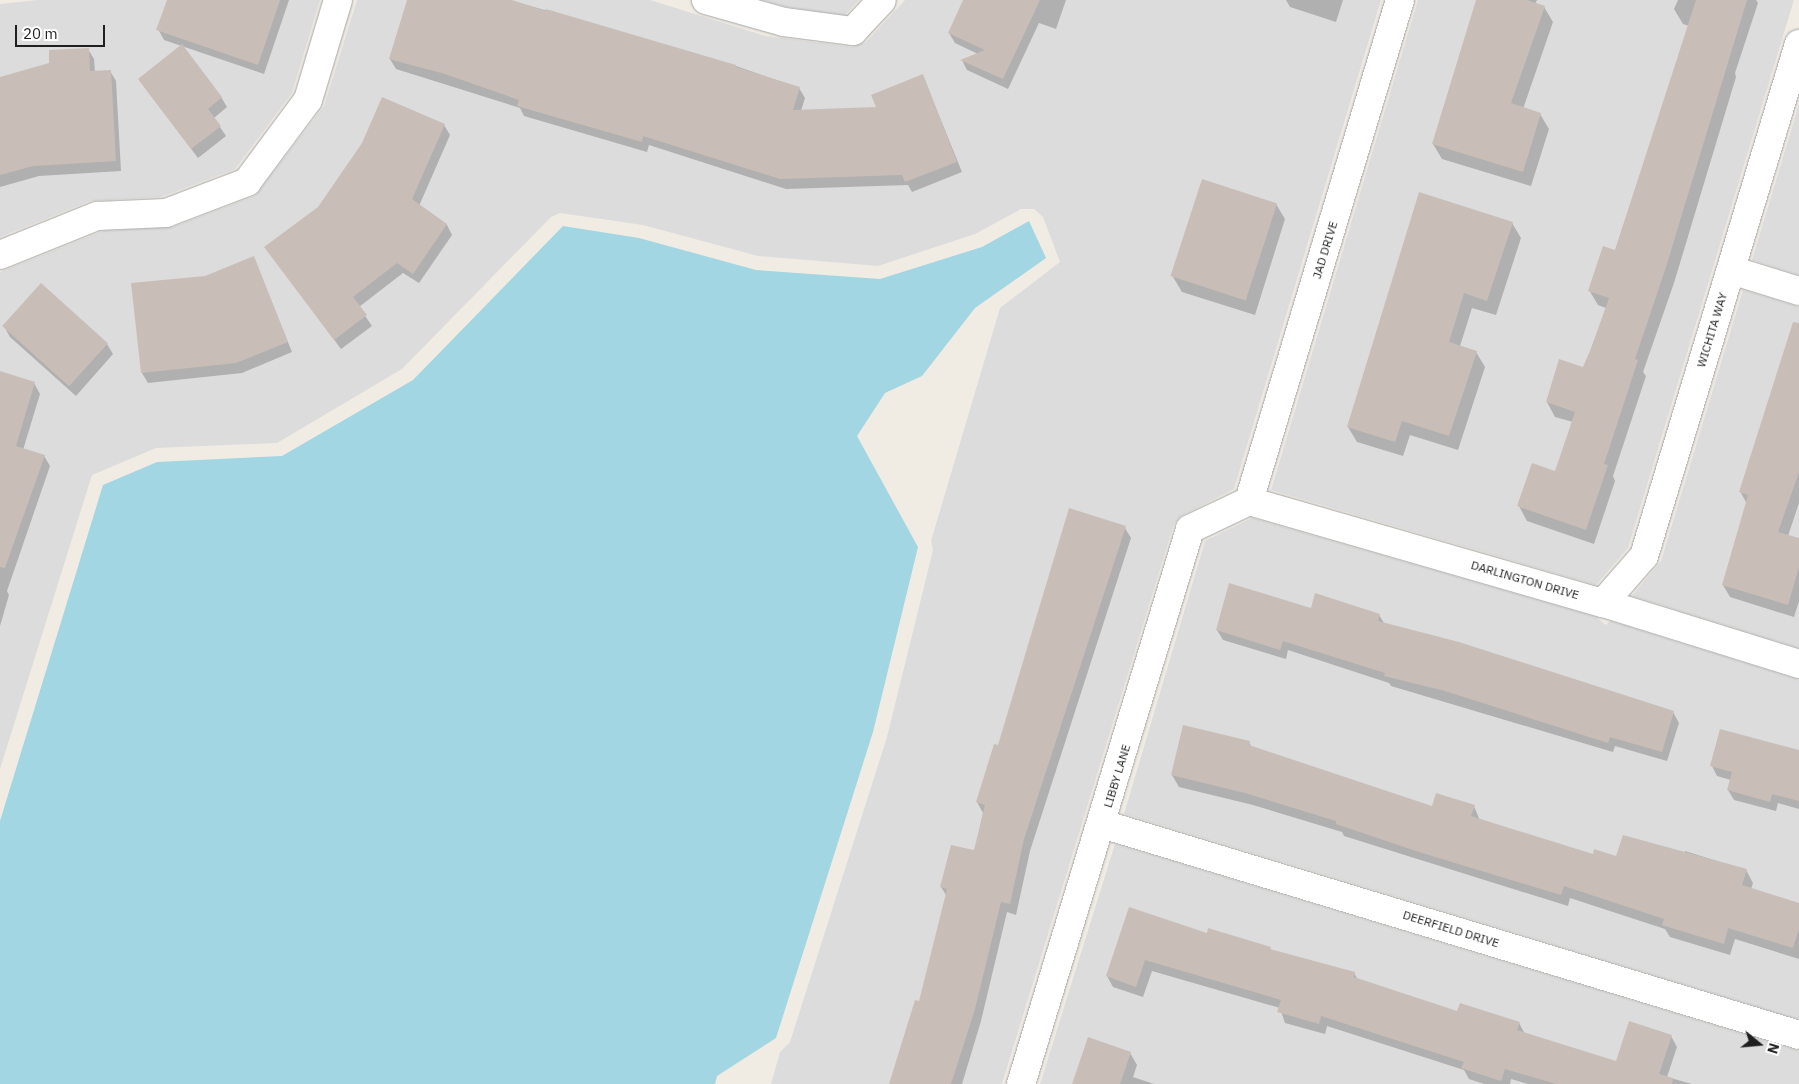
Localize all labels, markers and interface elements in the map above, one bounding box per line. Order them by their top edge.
scale bar [18,15,108,47]
text: 20 m [23,24,58,43]
street label: JAD DRIVE [1309,219,1341,281]
street label: WICHITA WAY [1694,291,1730,369]
street label: DARLINGTON DRIVE [1469,558,1581,602]
street label: LIBBY LANE [1101,743,1133,809]
street label: DEERFIELD DRIVE [1401,908,1501,950]
north arrow [1734,1019,1784,1069]
text: N [1763,1041,1783,1056]

